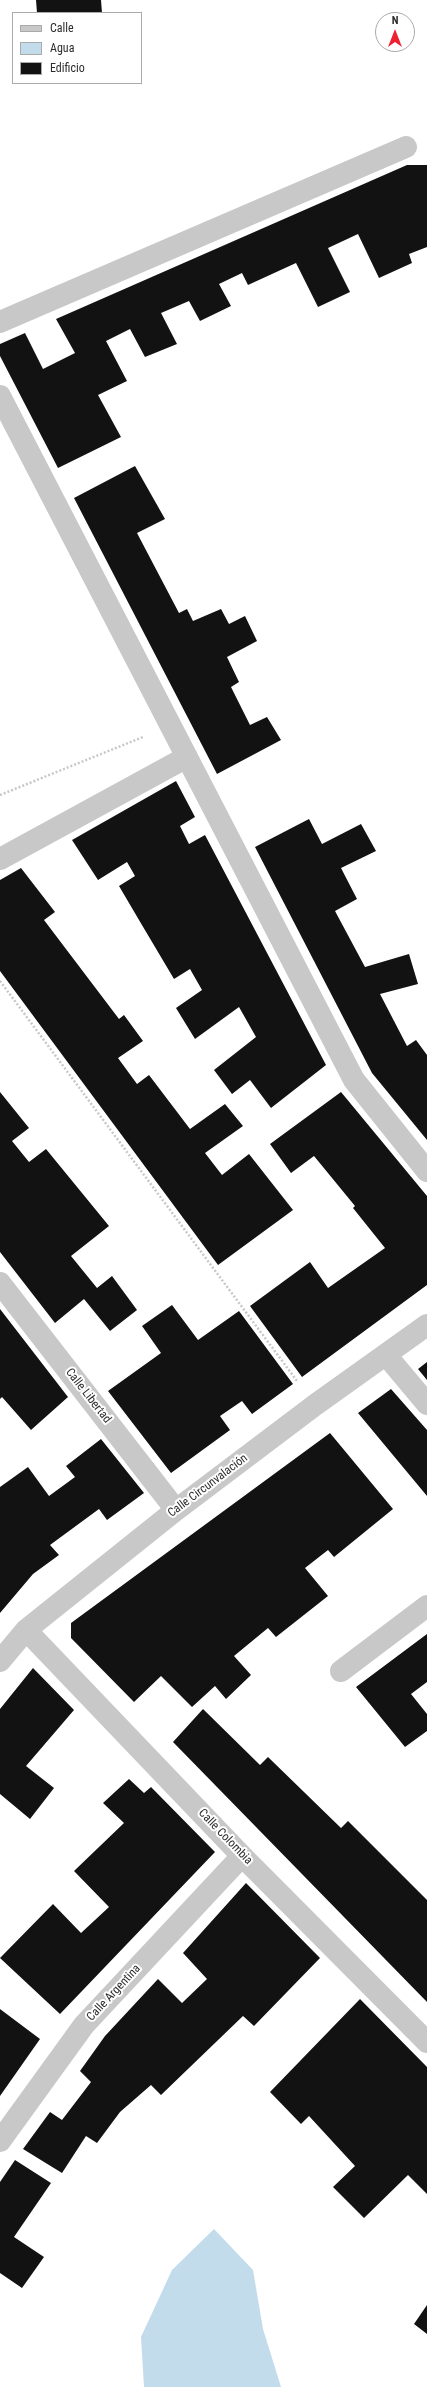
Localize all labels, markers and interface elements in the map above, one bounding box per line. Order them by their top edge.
legend [12,12,142,84]
north arrow [375,12,415,52]
text: N [392,14,398,27]
text: Calle [50,21,74,35]
text: Agua [50,41,74,55]
text: Edificio [50,61,85,75]
street label: Calle Libertad [62,1366,114,1426]
street label: Calle Circunvalación [165,1451,251,1521]
street label: Calle Colombia [195,1806,255,1868]
street label: Calle Argentina [84,1962,144,2024]

